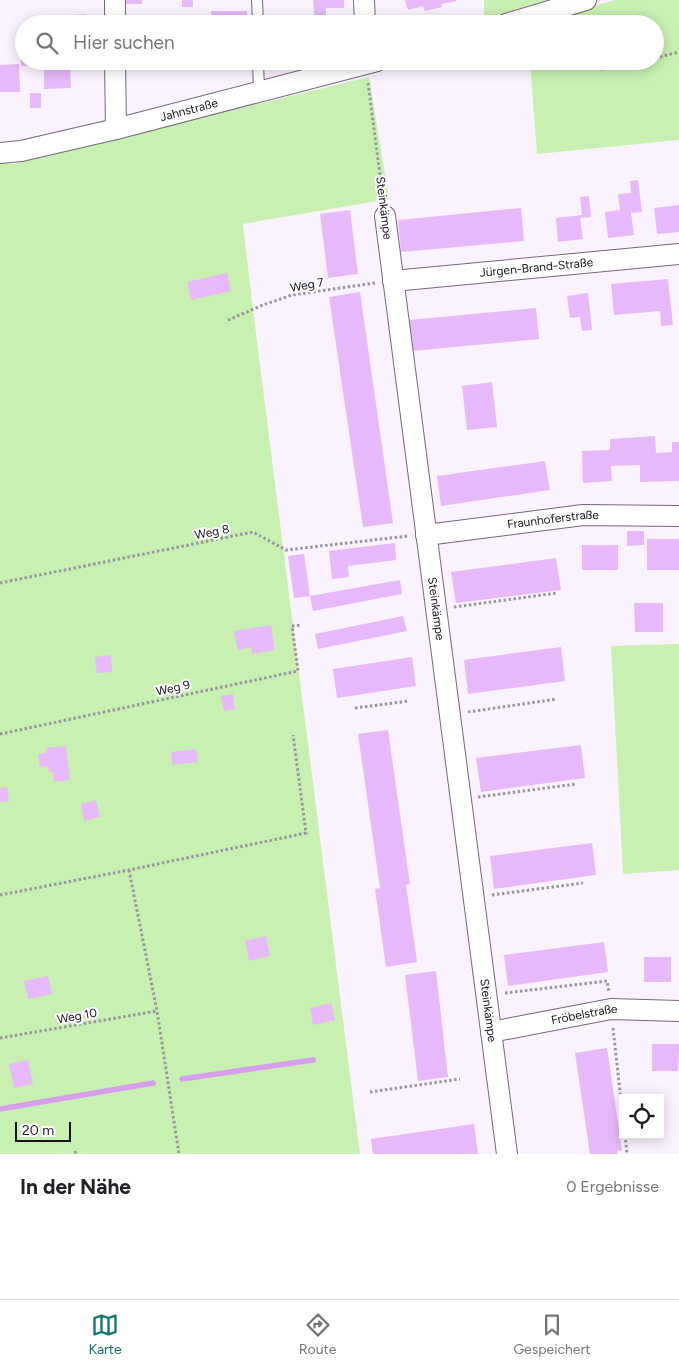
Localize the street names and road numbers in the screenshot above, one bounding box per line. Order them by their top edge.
street label: Jahnstraße [158,96,220,124]
street label: Steinkämpe [373,176,395,241]
street label: Jürgen-Brand-Straße [479,255,594,280]
street label: Weg 7 [289,275,326,295]
street label: Fraunhoferstraße [506,508,599,532]
street label: Weg 8 [194,522,230,542]
street label: Steinkämpe [425,576,447,642]
street label: Weg 9 [155,678,191,698]
street label: Steinkämpe [477,978,499,1043]
street label: Fröbelstraße [550,1002,618,1027]
street label: Weg 10 [56,1006,98,1026]

